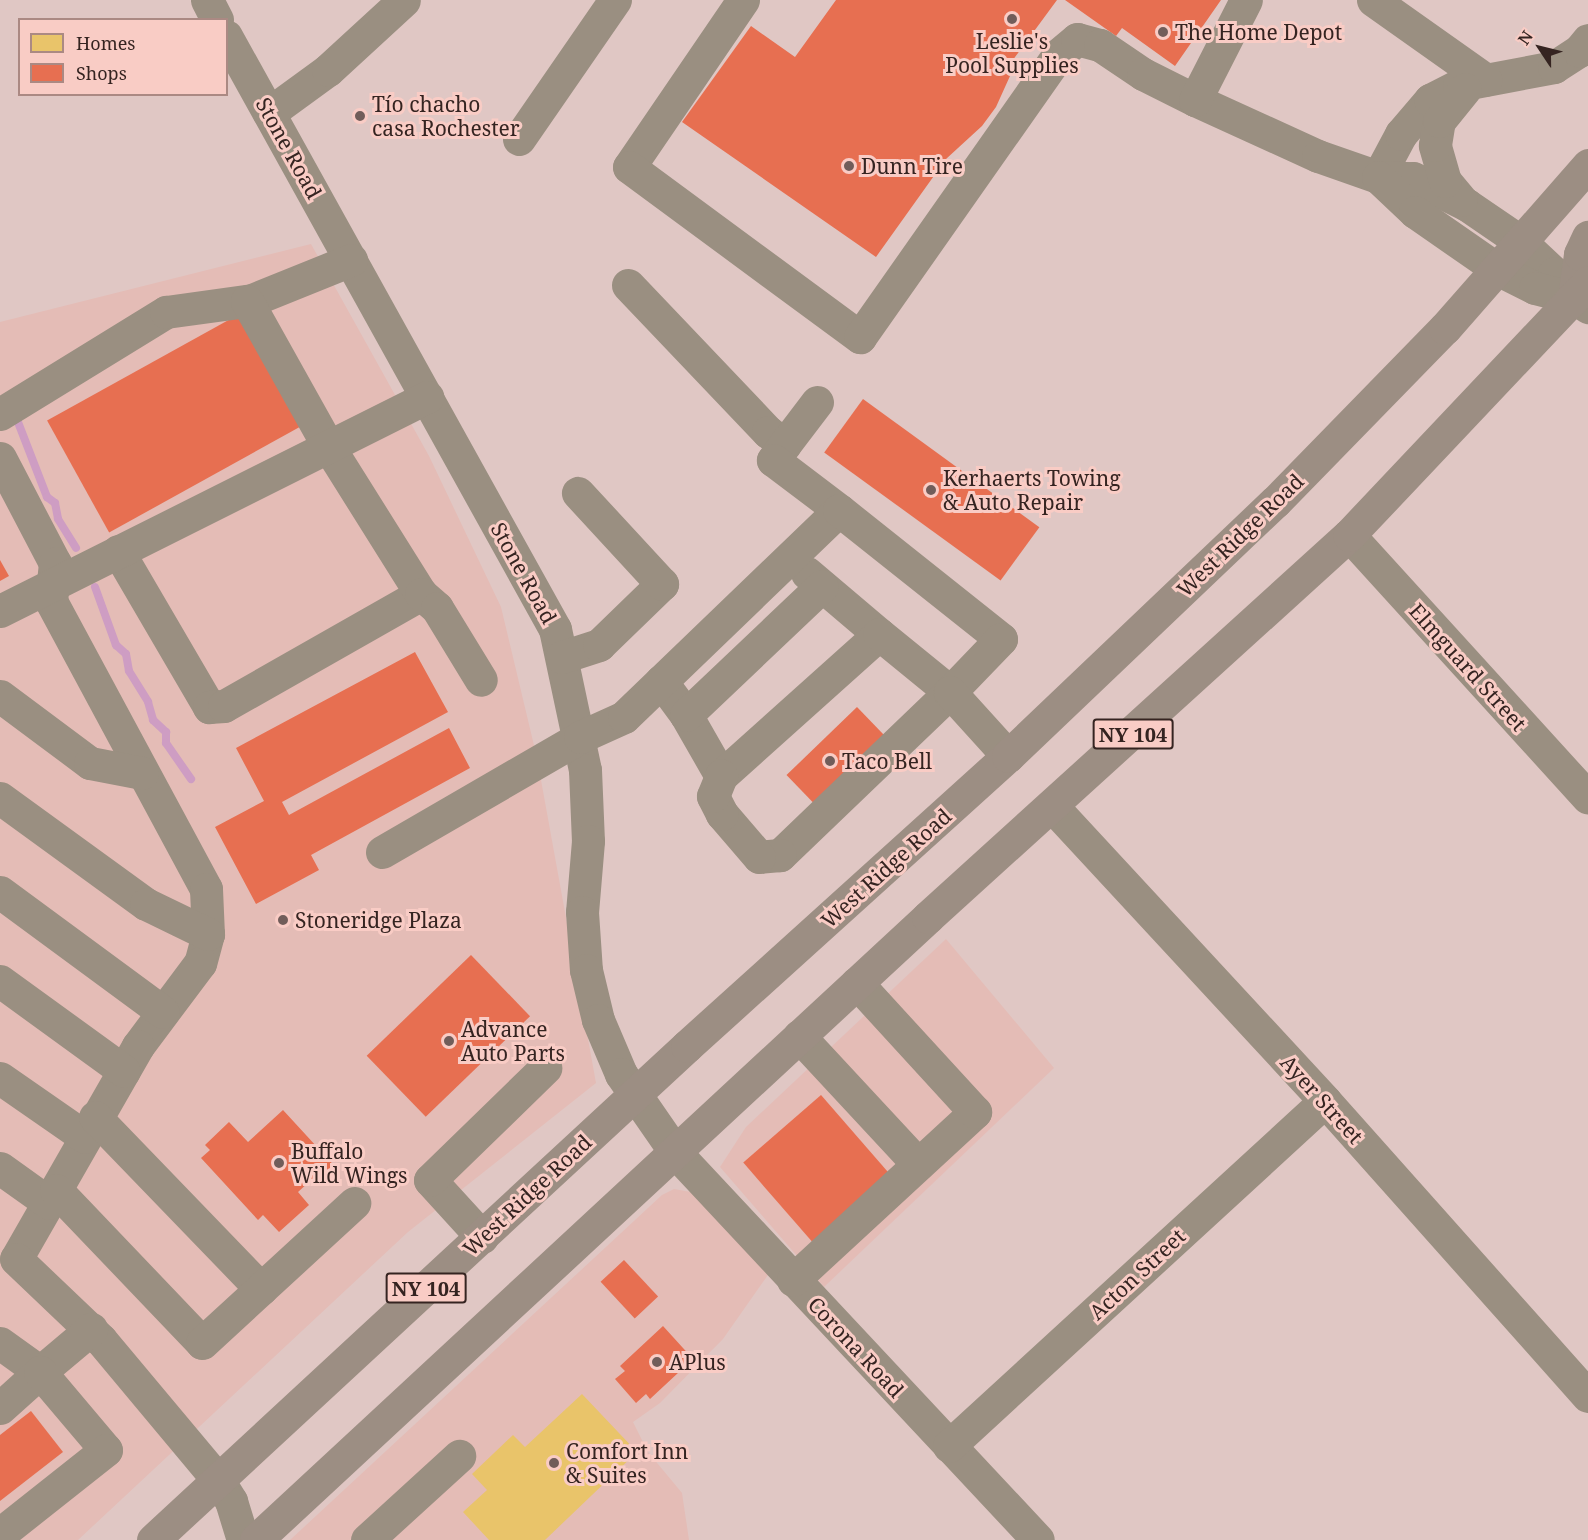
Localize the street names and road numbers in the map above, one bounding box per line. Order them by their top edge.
street label: Stone Road [251,93,327,203]
street label: West Ridge Road [1171,468,1309,602]
street label: Stone Road [486,518,562,628]
street label: Elmguard Street [1404,598,1532,736]
road number: NY 104 [1092,717,1174,751]
street label: West Ridge Road [816,803,956,933]
street label: Ayer Street [1276,1049,1368,1149]
street label: West Ridge Road [458,1129,596,1261]
street label: Acton Street [1084,1223,1190,1325]
road number: NY 104 [386,1271,466,1305]
street label: Corona Road [803,1291,909,1403]

